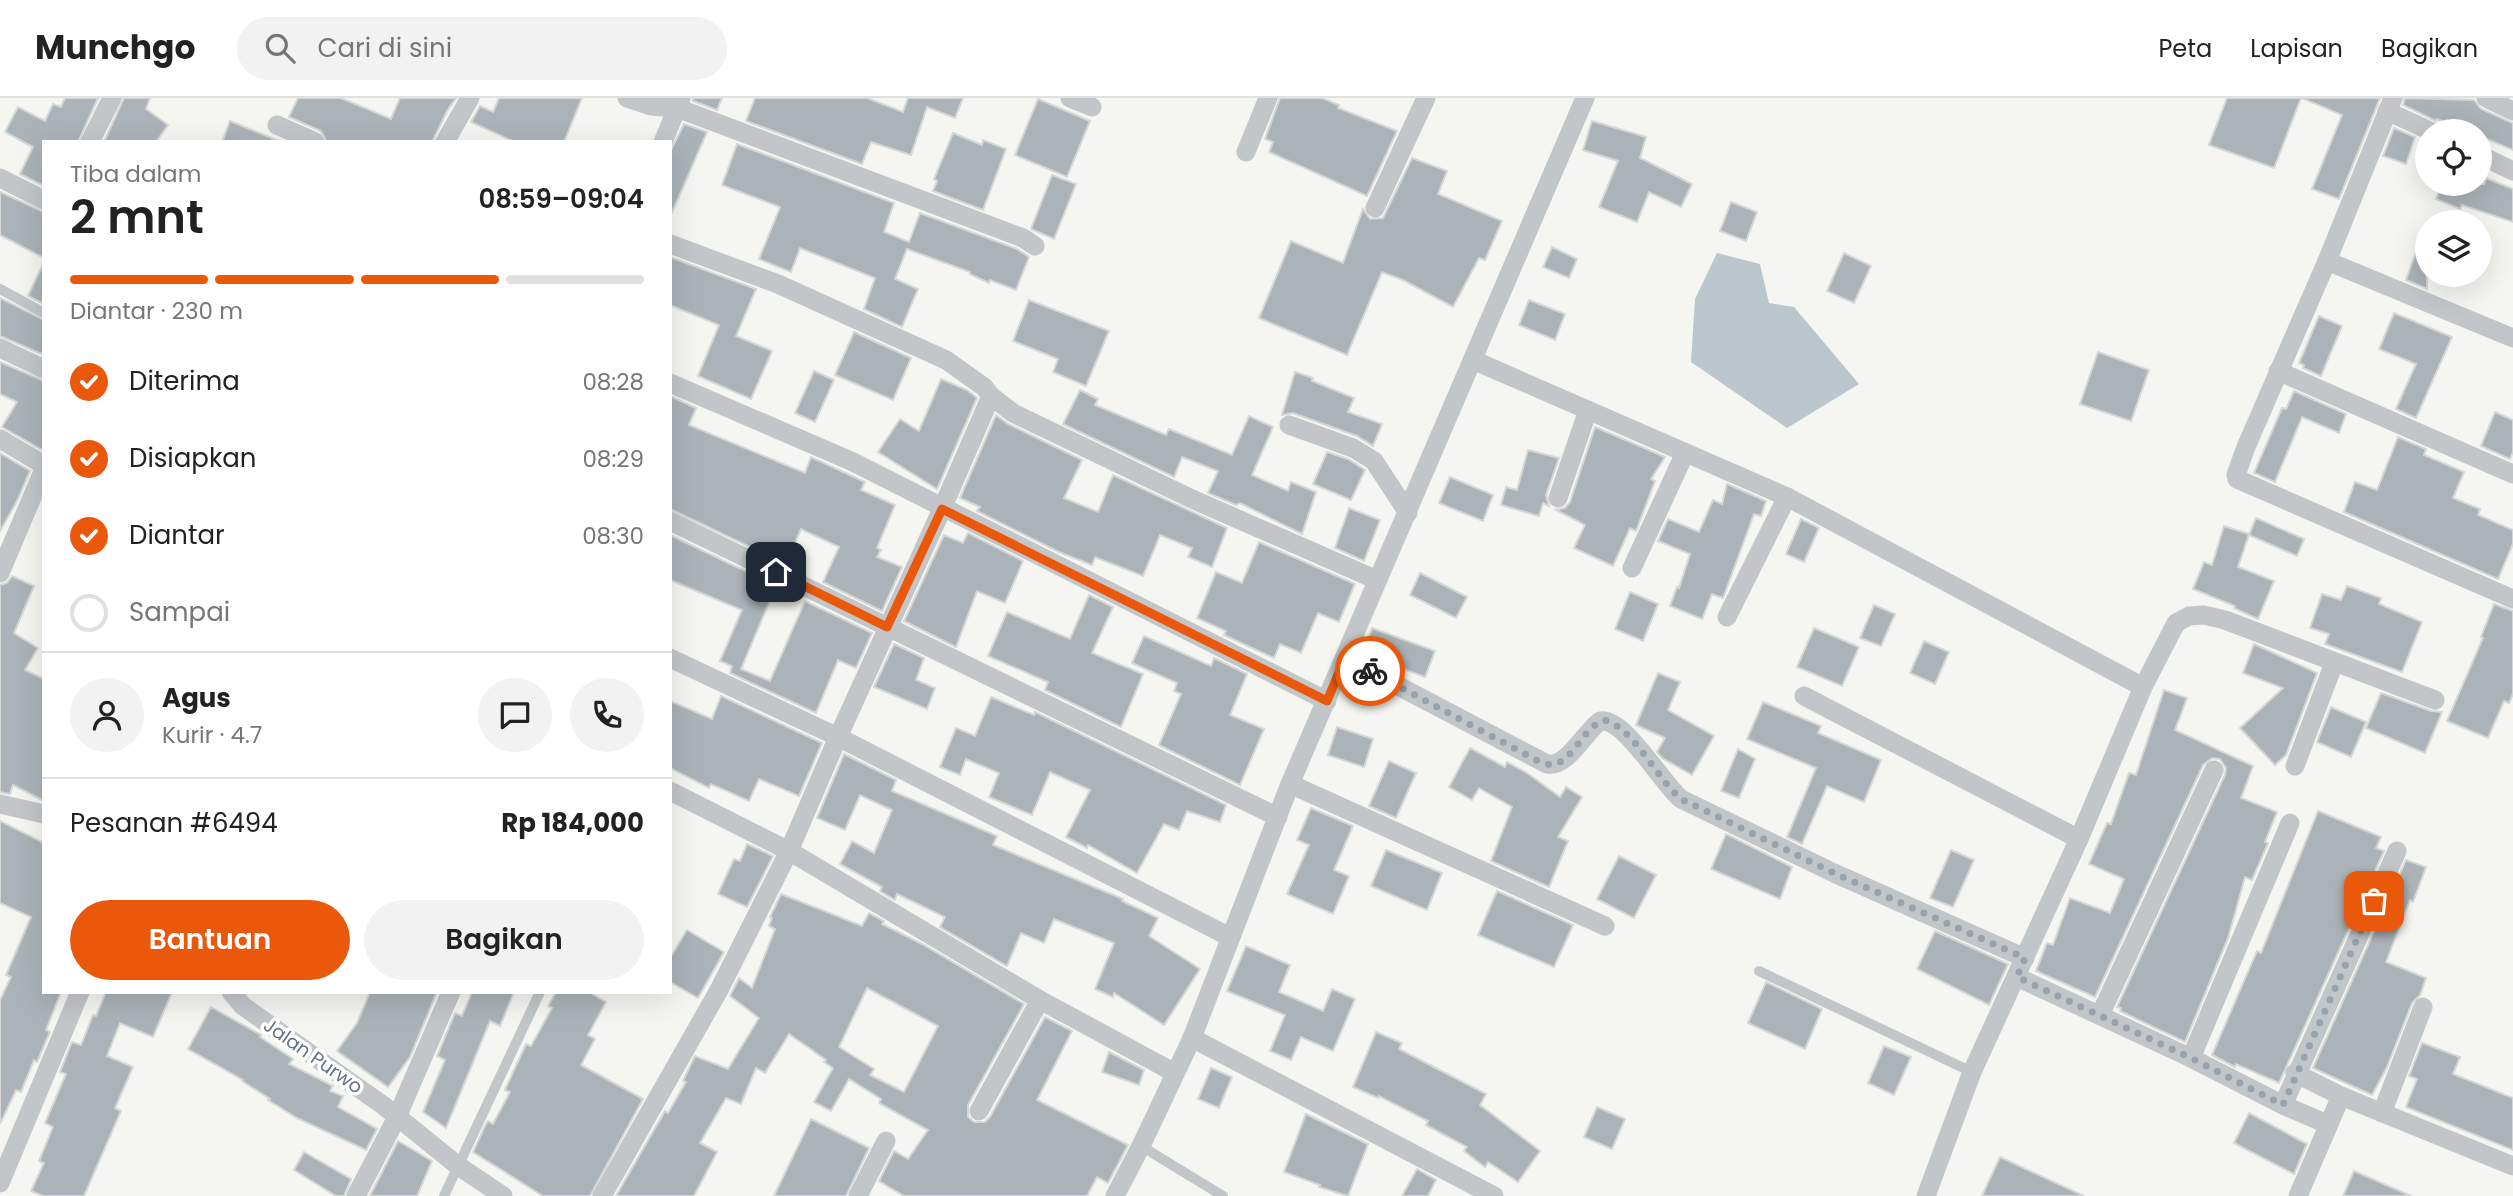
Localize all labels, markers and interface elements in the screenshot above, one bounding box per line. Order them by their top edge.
search box [237,17,727,80]
text: Munchgo [35,24,195,71]
icon: search [261,29,299,67]
text: Cari di sini [317,30,452,66]
text: Peta [2158,32,2212,65]
text: Lapisan [2250,32,2343,65]
text: Bagikan [2381,32,2478,65]
map controls [2415,119,2492,287]
button: locate [2415,119,2492,196]
text: Tiba dalam [70,158,201,190]
text: 08:59–09:04 [478,181,644,217]
text: 2 mnt [70,185,204,249]
button: layers [2415,210,2492,287]
text: Diantar · 230 m [70,295,243,327]
icon: check [70,363,108,401]
text: Diterima [129,363,240,399]
text: 08:28 [582,366,644,398]
icon: check [70,440,108,478]
text: Disiapkan [129,440,257,476]
text: 08:29 [582,443,644,475]
icon: check [70,517,108,555]
text: Diantar [129,517,225,553]
text: 08:30 [582,520,644,552]
pin [746,542,806,602]
icon: home [757,553,795,591]
text: Sampai [129,594,230,630]
courier [1335,636,1405,706]
icon: bike [1351,652,1389,690]
button: person [70,678,144,752]
button: chat [478,678,552,752]
button: phone [570,678,644,752]
text: Agus [162,680,231,716]
text: Kurir · 4.7 [162,719,262,751]
text: Pesanan #6494 [70,805,278,841]
text: Rp 184,000 [501,805,644,841]
pin [2344,871,2404,931]
icon: bag [2355,882,2393,920]
button: Bantuan [70,900,350,980]
button: Bagikan [364,900,644,980]
street label: Jalan Purwo [258,1012,368,1100]

